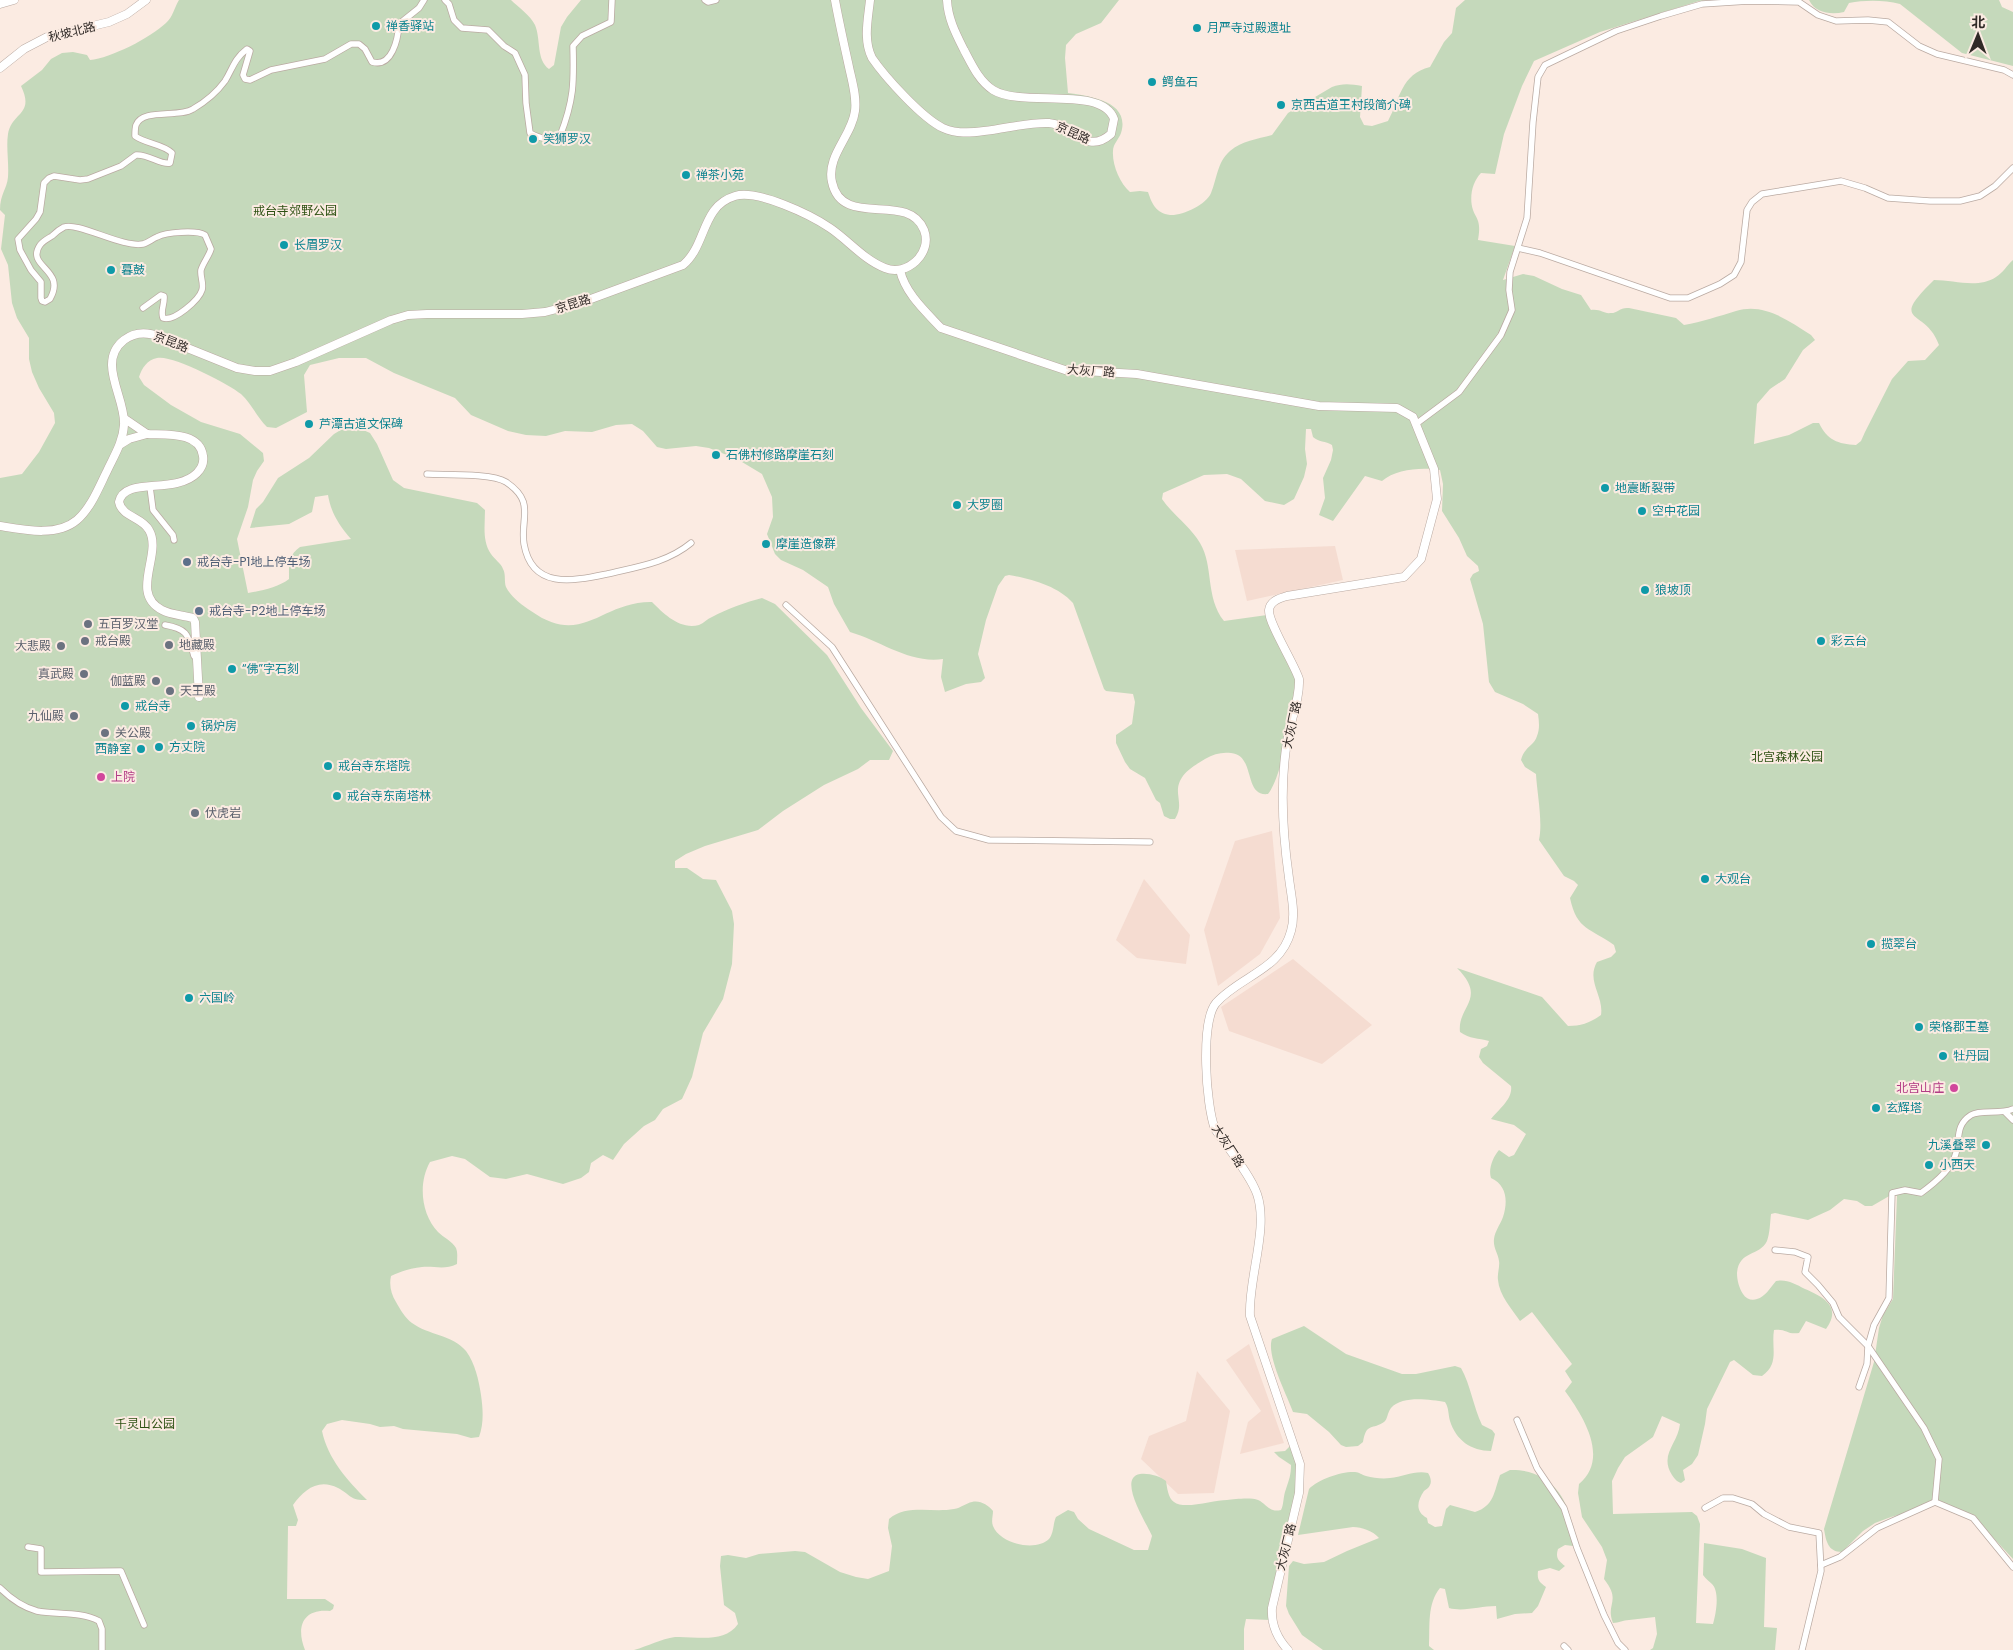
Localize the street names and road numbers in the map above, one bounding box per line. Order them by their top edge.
street label: 秋坡北路 [47,17,97,46]
street label: 京昆路 [1053,117,1093,148]
street label: 京昆路 [553,290,593,317]
street label: 京昆路 [151,327,191,356]
street label: 大灰厂路 [1066,360,1116,381]
street label: 大灰厂路 [1278,700,1305,750]
street label: 大灰厂路 [1208,1121,1249,1170]
street label: 大灰厂路 [1271,1522,1300,1572]

